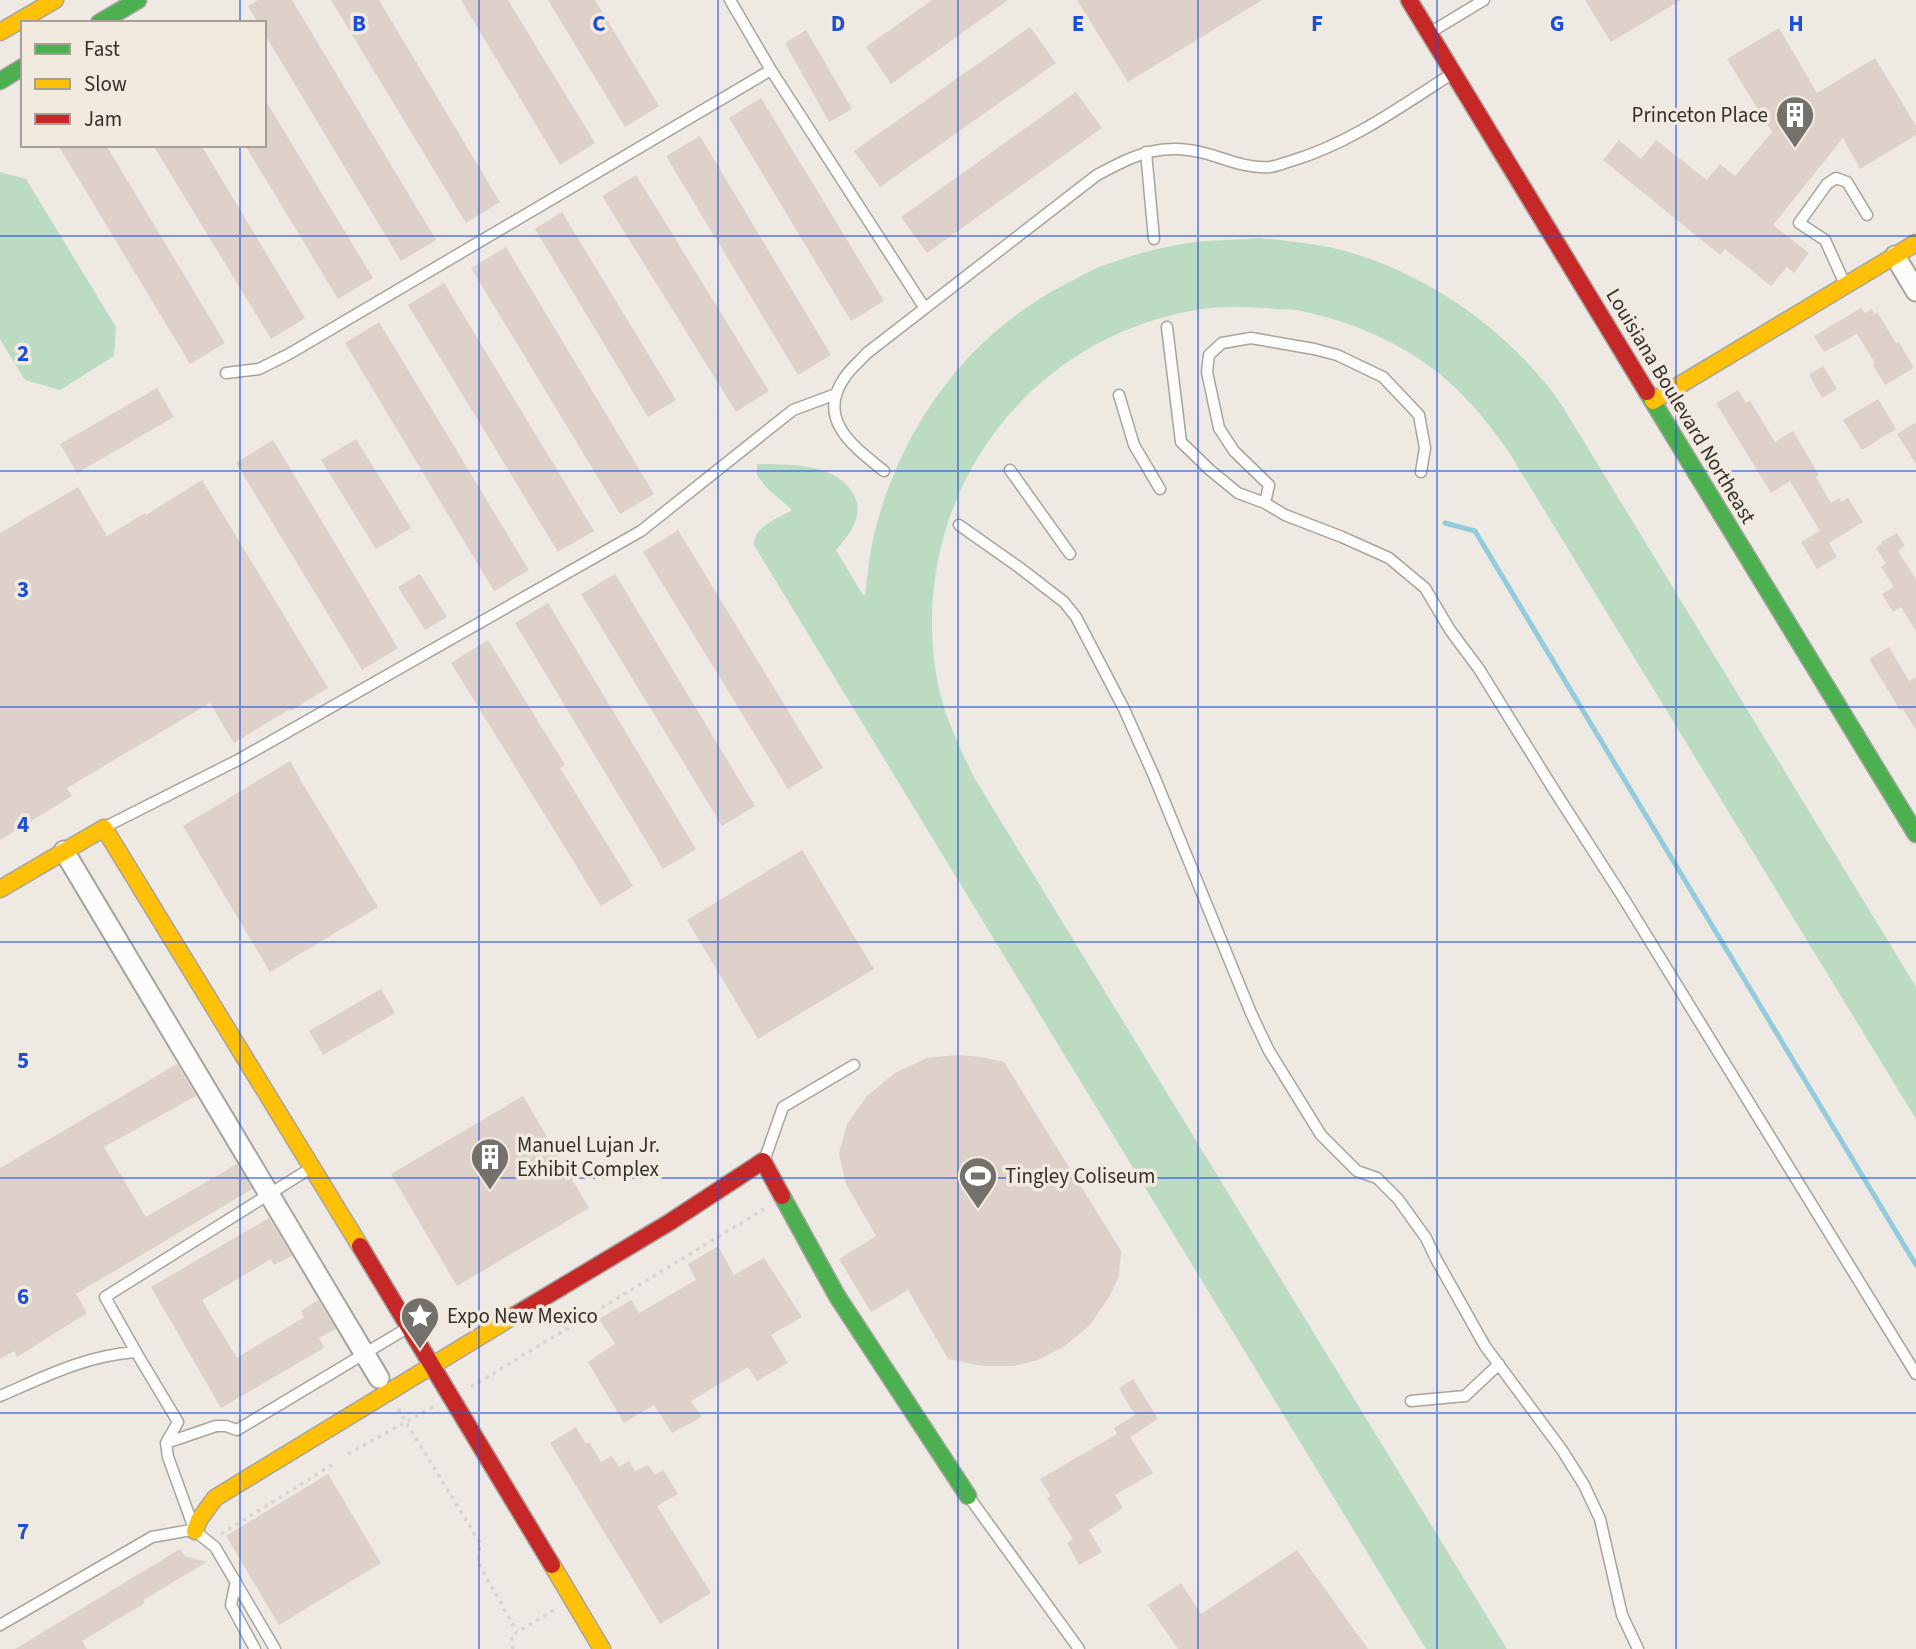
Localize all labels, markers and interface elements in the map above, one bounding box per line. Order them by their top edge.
text: B [352,7,366,40]
text: C [592,7,606,40]
text: D [831,7,845,40]
text: E [1072,7,1084,40]
text: F [1311,7,1323,40]
text: G [1550,7,1564,40]
text: H [1788,7,1804,40]
legend [21,21,266,147]
text: Fast [84,34,120,64]
text: Slow [84,69,127,99]
building icon: Princeton Place [1774,94,1816,149]
place label: Princeton Place [1632,100,1768,130]
text: Jam [84,104,122,134]
street label: Louisiana Boulevard Northeast [1599,283,1763,529]
text: 2 [17,337,29,370]
text: 3 [17,573,29,606]
text: 4 [17,808,29,841]
text: 5 [17,1044,29,1077]
place label: Manuel Lujan Jr. Exhibit Complex [517,1130,660,1184]
building icon: Manuel Lujan Jr. Exhibit Complex [469,1136,511,1191]
sports icon: Tingley Coliseum [957,1155,999,1210]
place label: Tingley Coliseum [1005,1161,1155,1191]
text: 6 [17,1280,29,1313]
place icon: Expo New Mexico [399,1295,441,1350]
place label: Expo New Mexico [447,1301,598,1331]
text: 7 [17,1515,29,1548]

